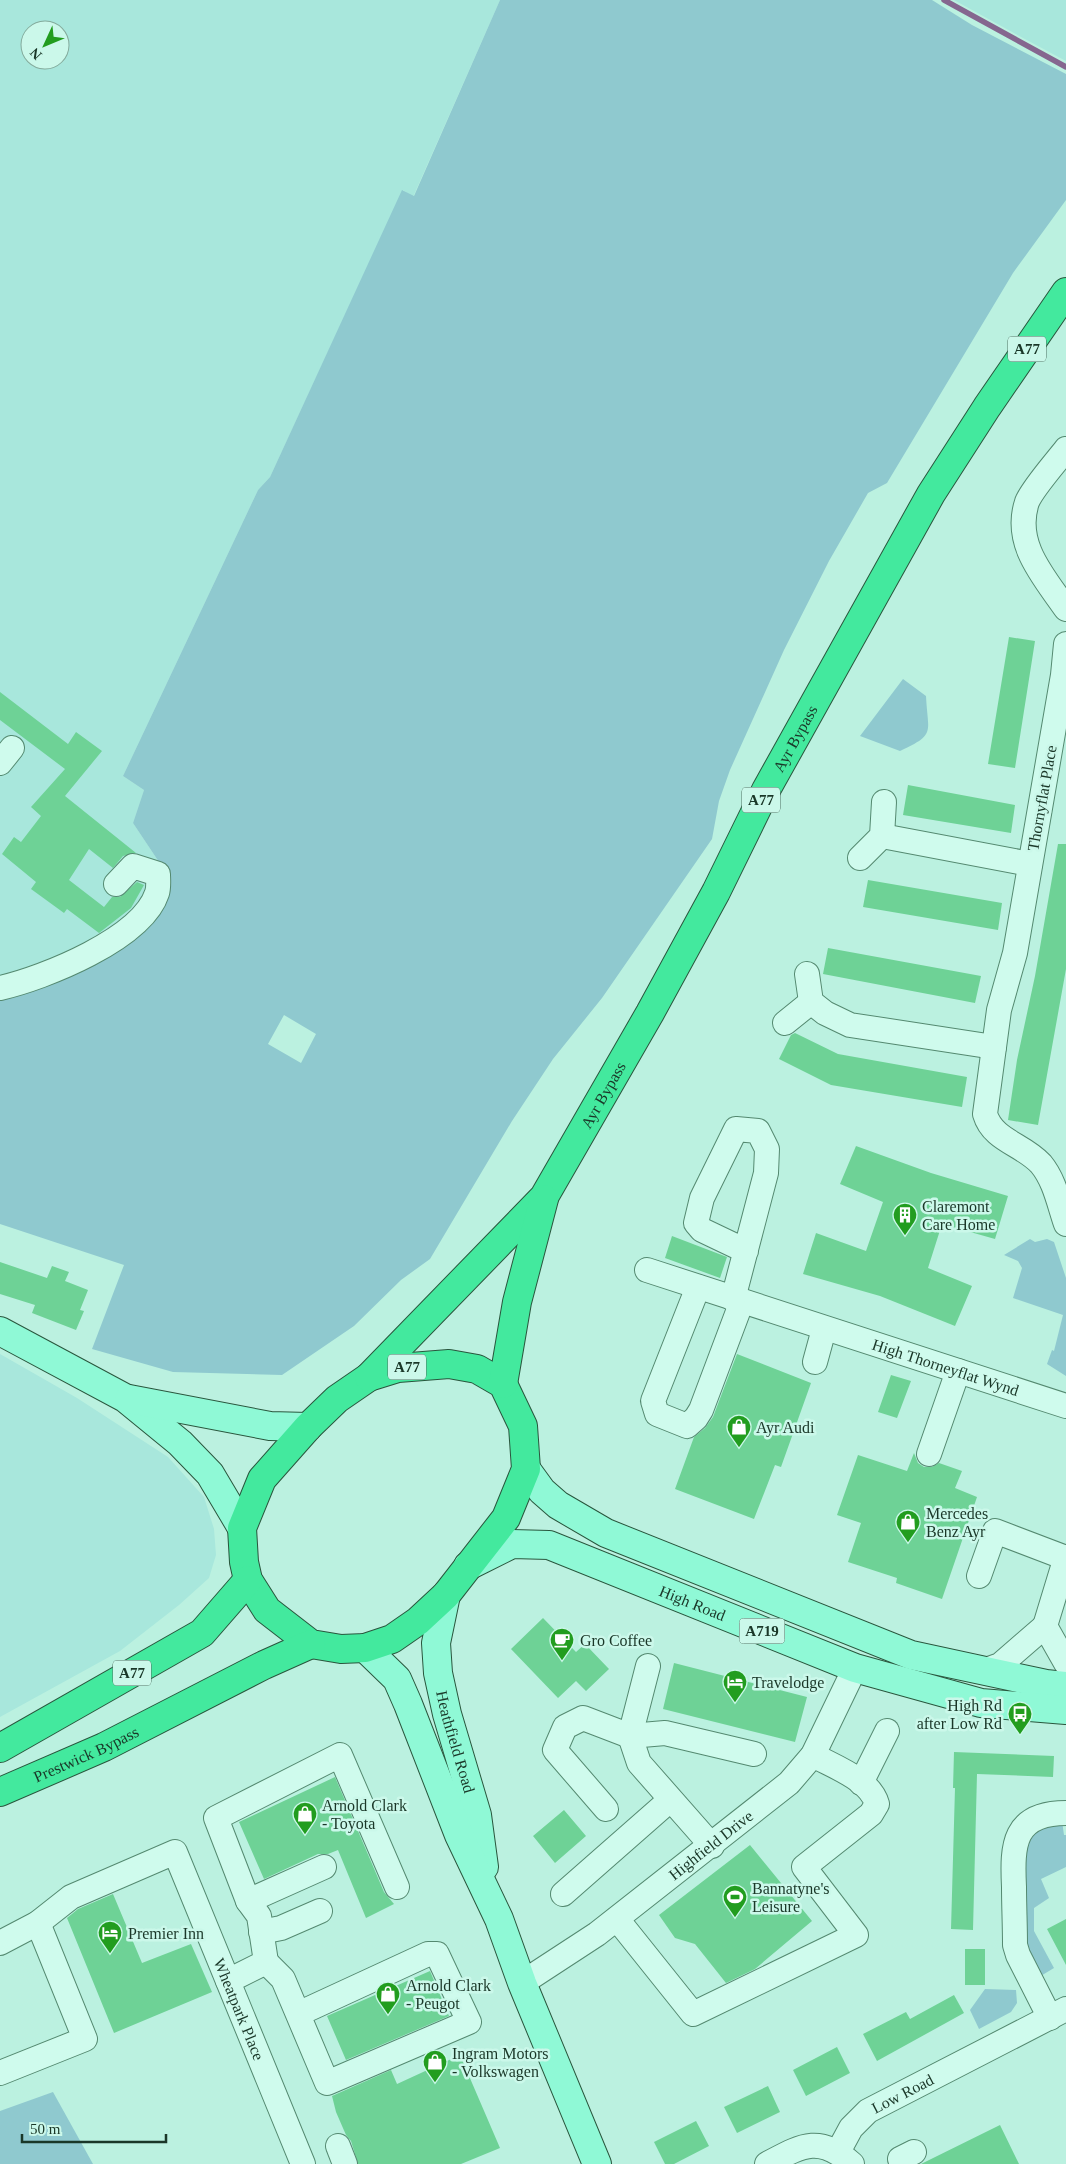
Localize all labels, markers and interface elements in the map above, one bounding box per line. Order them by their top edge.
north arrow [20,20,70,70]
text: N [27,45,45,63]
road number: A77 [1008,336,1046,362]
street label: Ayr Bypass [769,702,820,775]
street label: Thornyflat Place [1024,744,1061,852]
road number: A77 [742,788,780,812]
street label: Ayr Bypass [577,1059,629,1131]
place label: Claremont Care Home [922,1198,995,1233]
building icon: Claremont Care Home [892,1202,918,1236]
street label: High Thorneyflat Wynd [870,1335,1021,1399]
road number: A77 [388,1354,426,1380]
shop icon: Ayr Audi [726,1414,752,1448]
place label: Ayr Audi [756,1419,815,1437]
place label: Mercedes Benz Ayr [926,1505,988,1541]
shop icon: Mercedes Benz Ayr [895,1509,921,1543]
street label: High Road [657,1582,728,1624]
road number: A719 [740,1618,784,1644]
cafe icon: Gro Coffee [549,1627,575,1661]
place label: Gro Coffee [580,1632,652,1649]
road number: A77 [113,1660,151,1686]
hotel icon: Travelodge [722,1669,748,1703]
place label: Travelodge [752,1674,824,1692]
street label: Heathfield Road [434,1689,478,1795]
place label: High Rd after Low Rd [917,1697,1002,1732]
bus stop icon: High Rd after Low Rd [1007,1701,1033,1735]
street label: Prestwick Bypass [31,1722,141,1785]
place label: Arnold Clark - Toyota [322,1797,407,1833]
shop icon: Arnold Clark - Toyota [292,1801,318,1835]
street label: Highfield Drive [665,1807,756,1883]
place label: Bannatyne's Leisure [752,1880,830,1915]
sports icon: Bannatyne's Leisure [722,1884,748,1918]
hotel icon: Premier Inn [97,1920,123,1954]
place label: Premier Inn [128,1925,204,1942]
street label: Wheatpark Place [211,1955,268,2063]
place label: Arnold Clark - Peugot [406,1977,491,2013]
shop icon: Arnold Clark - Peugot [375,1981,401,2015]
place label: Ingram Motors - Volkswagen [452,2045,548,2081]
shop icon: Ingram Motors - Volkswagen [422,2049,448,2083]
street label: Low Road [869,2070,936,2116]
scale bar [22,2112,166,2144]
text: 50 m [30,2121,61,2137]

